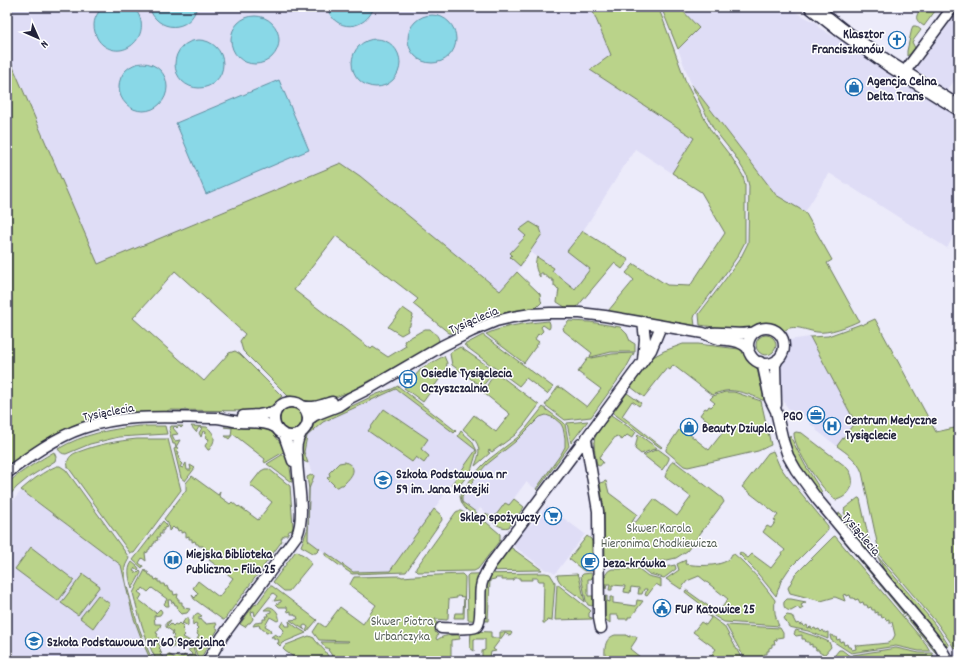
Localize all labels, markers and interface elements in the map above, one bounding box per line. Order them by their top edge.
north arrow [18,18,58,58]
place label: Klasztor Franciszkanów [812,26,885,60]
church icon: Klasztor Franciszkanów [887,30,907,50]
text: N [36,36,51,52]
place label: Agencja Celna Delta Trans [867,73,937,107]
shop icon: Agencja Celna Delta Trans [844,77,864,97]
street label: Tysiąclecia [446,302,502,340]
place label: Osiedle Tysiąclecia Oczyszczalnia [421,365,513,399]
bus stop icon: Osiedle Tysiąclecia Oczyszczalnia [398,369,418,389]
street label: Tysiąclecia [81,399,137,428]
office icon: PGO [806,405,826,425]
place label: PGO [783,408,804,427]
place label: Centrum Medyczne Tysiąclecie [845,412,937,446]
hospital icon: Centrum Medyczne Tysiąclecie [822,416,842,436]
shop icon: Beauty Dziupla [679,417,699,437]
place label: Beauty Dziupla [702,420,774,439]
place label: Szkoła Podstawowa nr 59 im. Jana Matejki [396,466,508,500]
school or university icon: Szkoła Podstawowa nr 59 im. Jana Matejki [373,470,393,490]
supermarket icon: Sklep spożywczy [543,506,563,526]
place label: Sklep spożywczy [460,509,541,528]
street label: Tysiąclecia [836,509,885,561]
park label: Skwer Karola Hieronima Chodkiewicza [601,520,718,554]
place label: Miejska Biblioteka Publiczna - Filia 25 [186,546,276,580]
library icon: Miejska Biblioteka Publiczna - Filia 25 [163,550,183,570]
cafe icon: beza-krówka [580,552,600,572]
place label: beza-krówka [603,555,666,574]
public building icon: FUP Katowice 25 [652,598,672,618]
place label: FUP Katowice 25 [675,601,755,620]
park label: Skwer Piotra Urbańczyka [371,613,434,647]
school or university icon: Szkoła Podstawowa nr 60 Specjalna [24,631,44,651]
place label: Szkoła Podstawowa nr 60 Specjalna [47,634,225,653]

